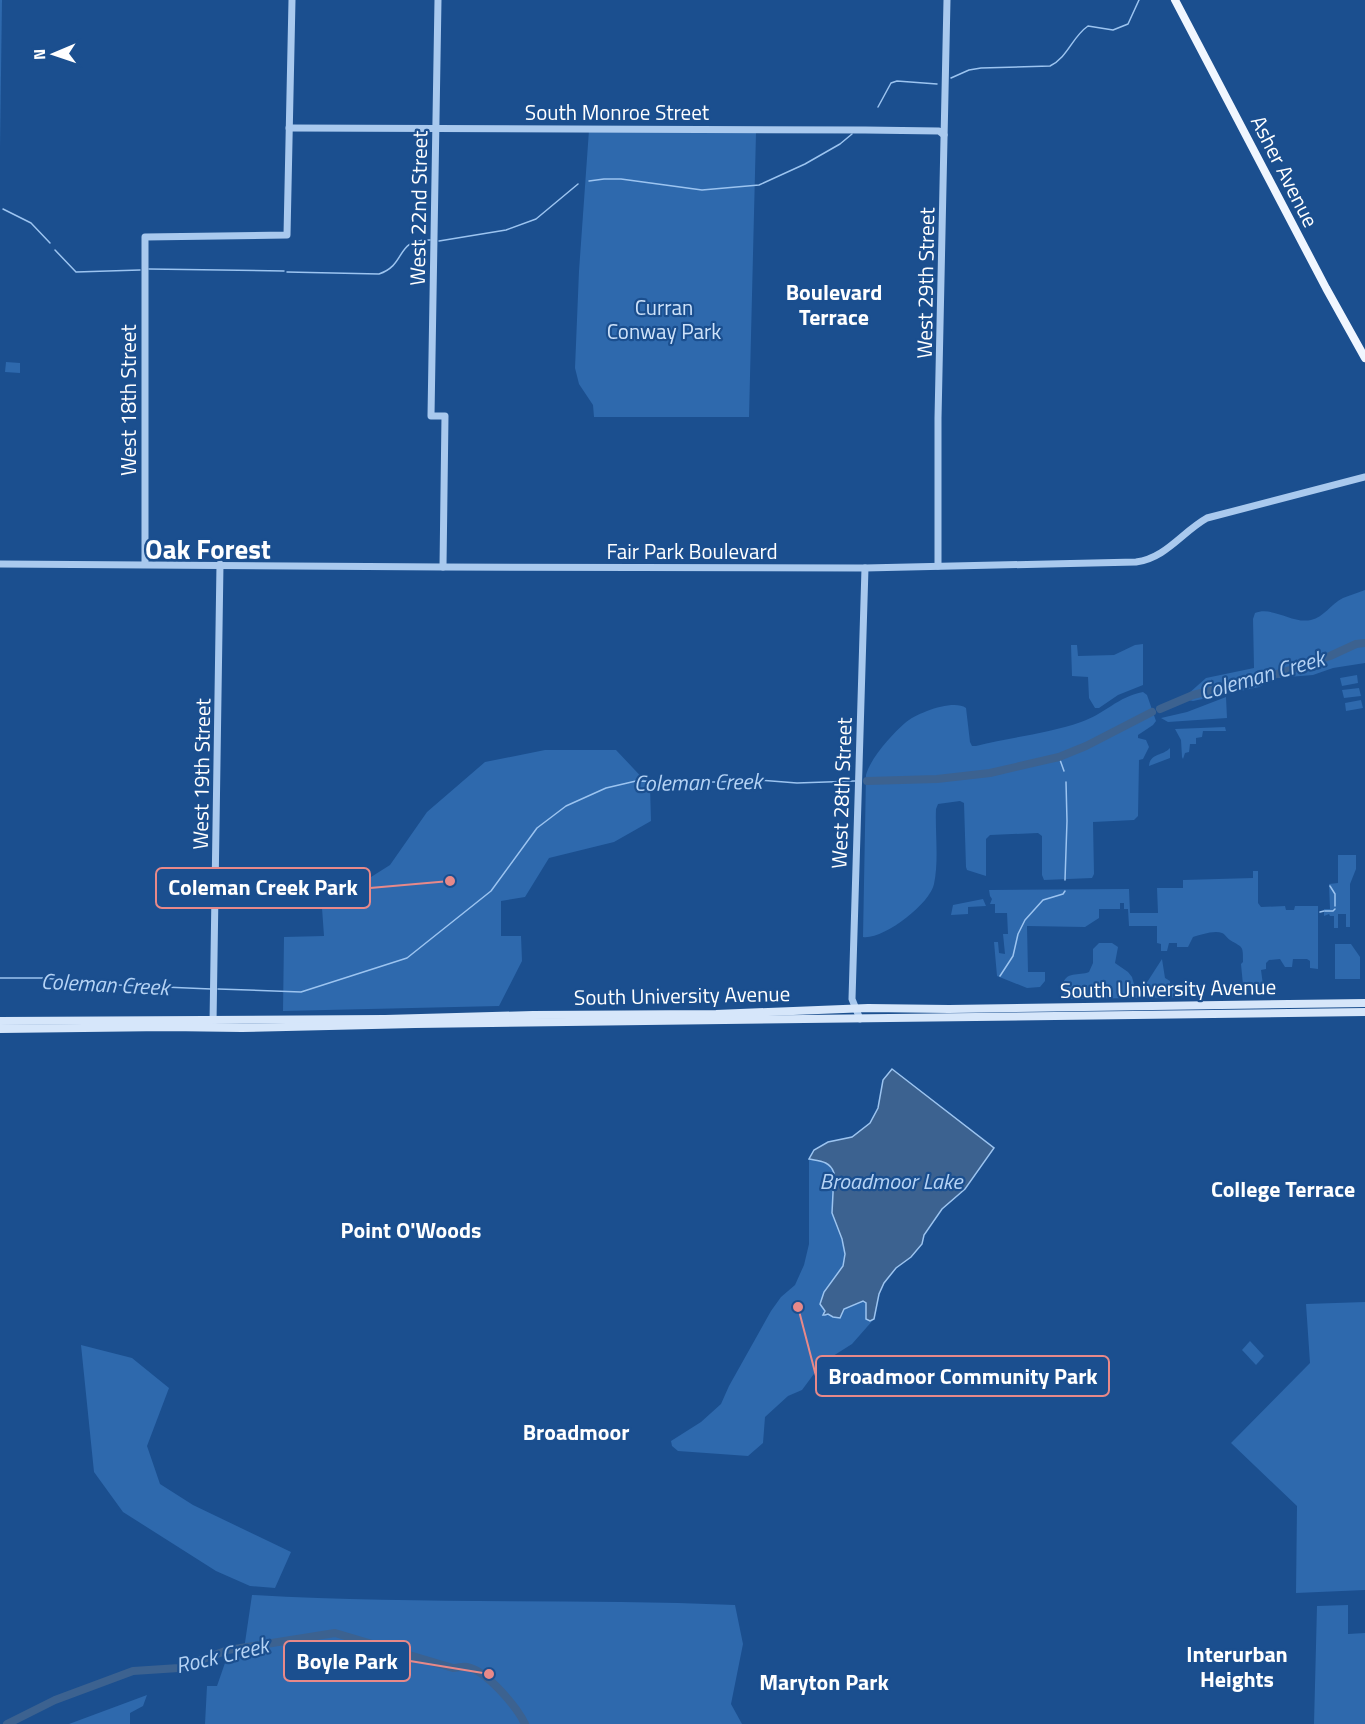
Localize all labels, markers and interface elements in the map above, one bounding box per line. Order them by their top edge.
north arrow [24,24,84,84]
text: N [27,49,51,60]
street label: South Monroe Street [525,96,710,128]
street label: Asher Avenue [1243,109,1327,233]
street label: West 22nd Street [401,130,435,286]
street label: West 29th Street [908,206,942,359]
district label: Boulevard Terrace [786,275,882,334]
park label: Curran Conway Park [607,291,721,347]
street label: West 18th Street [112,324,144,476]
district label: Oak Forest [145,528,271,569]
street label: Fair Park Boulevard [606,535,778,567]
water label: Coleman Creek [1196,640,1330,709]
street label: West 19th Street [184,697,218,850]
street label: West 28th Street [822,716,860,869]
water label: Coleman Creek [634,764,765,800]
callout: Coleman Creek Park [156,868,370,908]
text: Coleman Creek Park [168,870,359,904]
water label: Coleman Creek [40,964,172,1004]
street label: South University Avenue [1060,970,1276,1006]
street label: South University Avenue [574,977,790,1013]
water label: Broadmoor Lake [820,1164,964,1198]
district label: College Terrace [1211,1172,1355,1206]
district label: Point O'Woods [341,1213,481,1247]
callout: Broadmoor Community Park [816,1356,1109,1396]
text: Broadmoor Community Park [828,1359,1098,1393]
district label: Broadmoor [523,1415,629,1449]
water label: Rock Creek [172,1627,274,1682]
district label: Interurban Heights [1186,1637,1288,1696]
callout: Boyle Park [284,1641,410,1681]
text: Boyle Park [296,1644,398,1678]
district label: Maryton Park [759,1665,889,1699]

